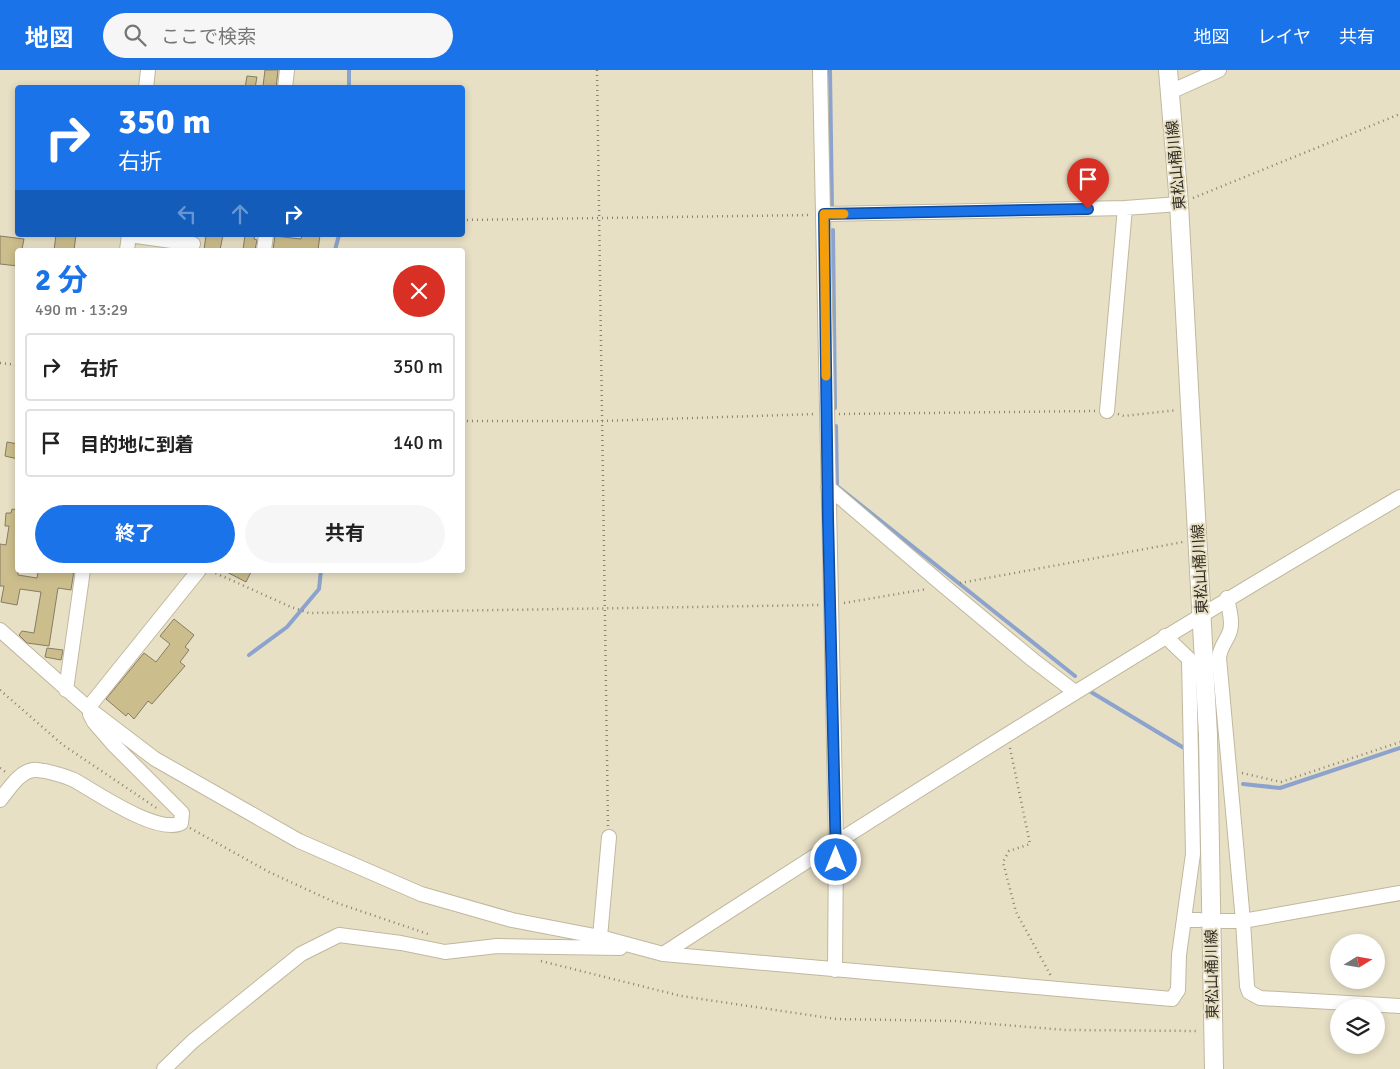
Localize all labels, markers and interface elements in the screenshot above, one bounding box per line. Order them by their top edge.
search box [103,13,453,58]
icon: search [121,21,149,49]
text: 地図 [25,23,73,53]
text: ここで検索 [161,25,256,49]
text: 地図 [1194,26,1230,48]
text: レイヤ [1258,26,1311,48]
text: 共有 [1339,26,1375,48]
text: 350 m [118,100,211,143]
icon: right [35,105,100,170]
street label: 東松山桶川線 [1163,119,1189,211]
text: 右折 [118,148,162,175]
pin [1067,158,1109,209]
icon: arrive [1074,165,1102,193]
icon: left [173,200,201,228]
icon: ahead [226,200,254,228]
icon: right [279,200,307,228]
text: 2 分 [35,262,88,299]
button: close [393,265,445,317]
text: 490 m · 13:29 [35,300,128,320]
icon: right [37,353,65,381]
text: 350 m [393,355,443,379]
text: 右折 [80,357,118,381]
icon: arrive [37,429,65,457]
text: 140 m [393,431,443,455]
text: 目的地に到着 [80,433,194,457]
button: 終了 [35,505,235,563]
button: 共有 [245,505,445,563]
street label: 東松山桶川線 [1189,524,1211,614]
position arrow [809,833,861,885]
street label: 東松山桶川線 [1202,929,1222,1019]
north arrow [1330,934,1385,989]
map controls [1330,934,1385,1054]
button: layers [1330,999,1385,1054]

